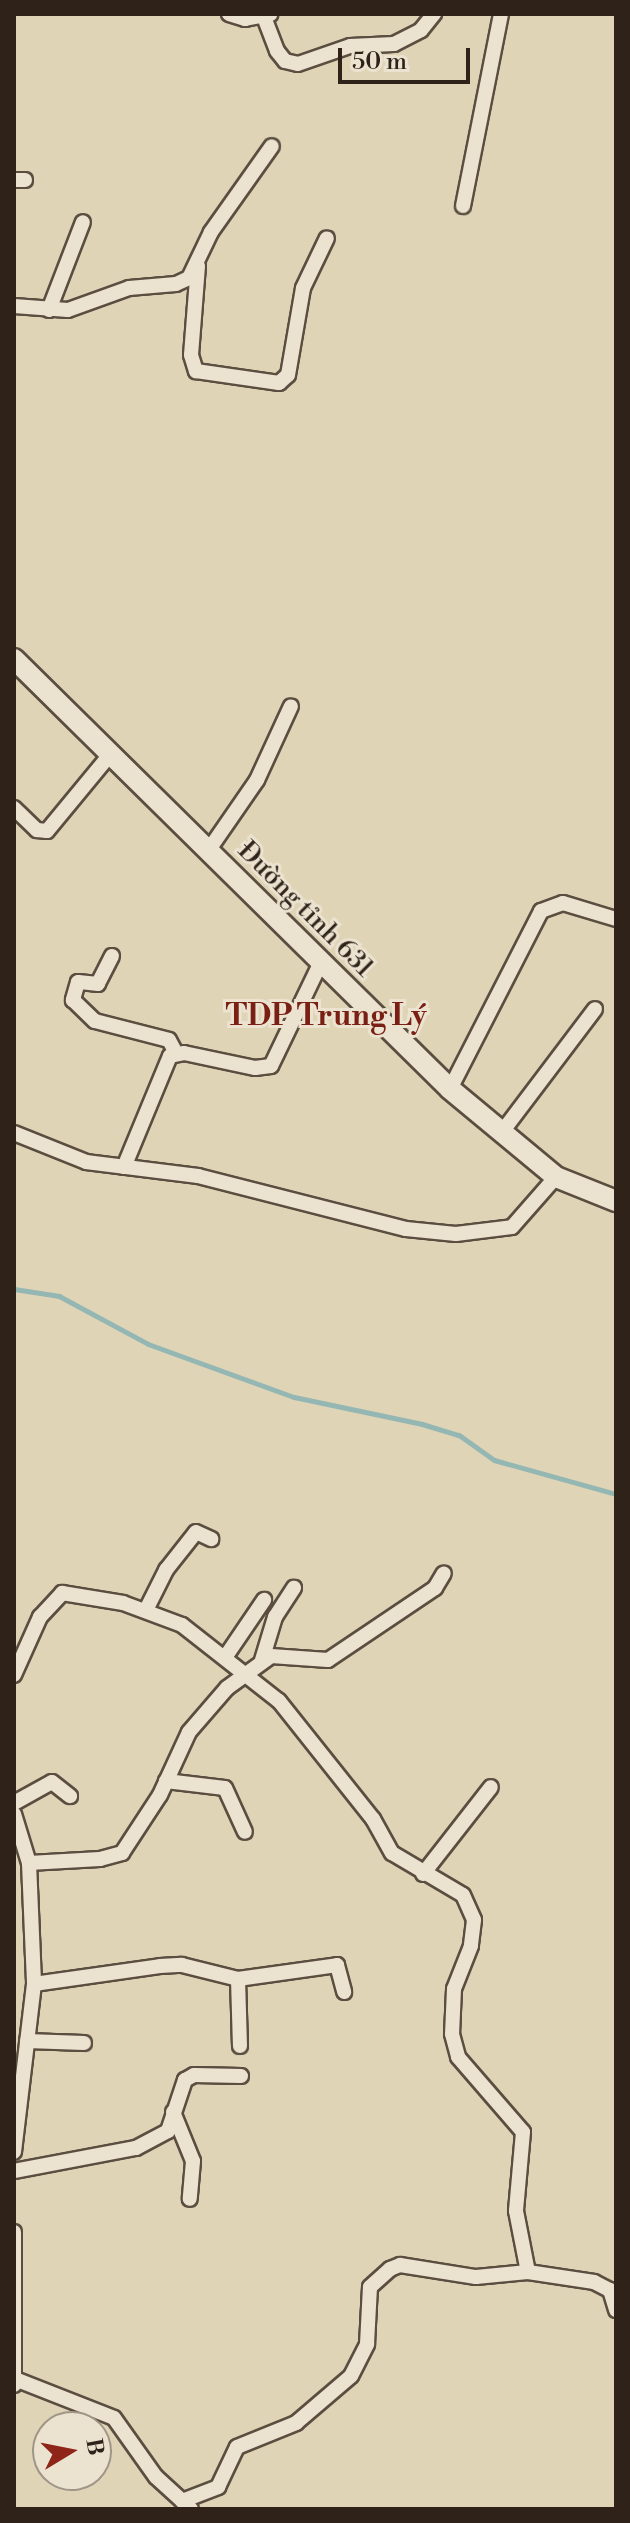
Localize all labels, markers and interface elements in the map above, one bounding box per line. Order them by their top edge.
scale bar [342,32,474,82]
text: 50 m [352,47,407,77]
street label: Đường tỉnh 631 [231,836,379,984]
district label: TDP Trung Lý [225,998,427,1034]
north arrow [32,2411,112,2491]
text: B [79,2437,109,2458]

